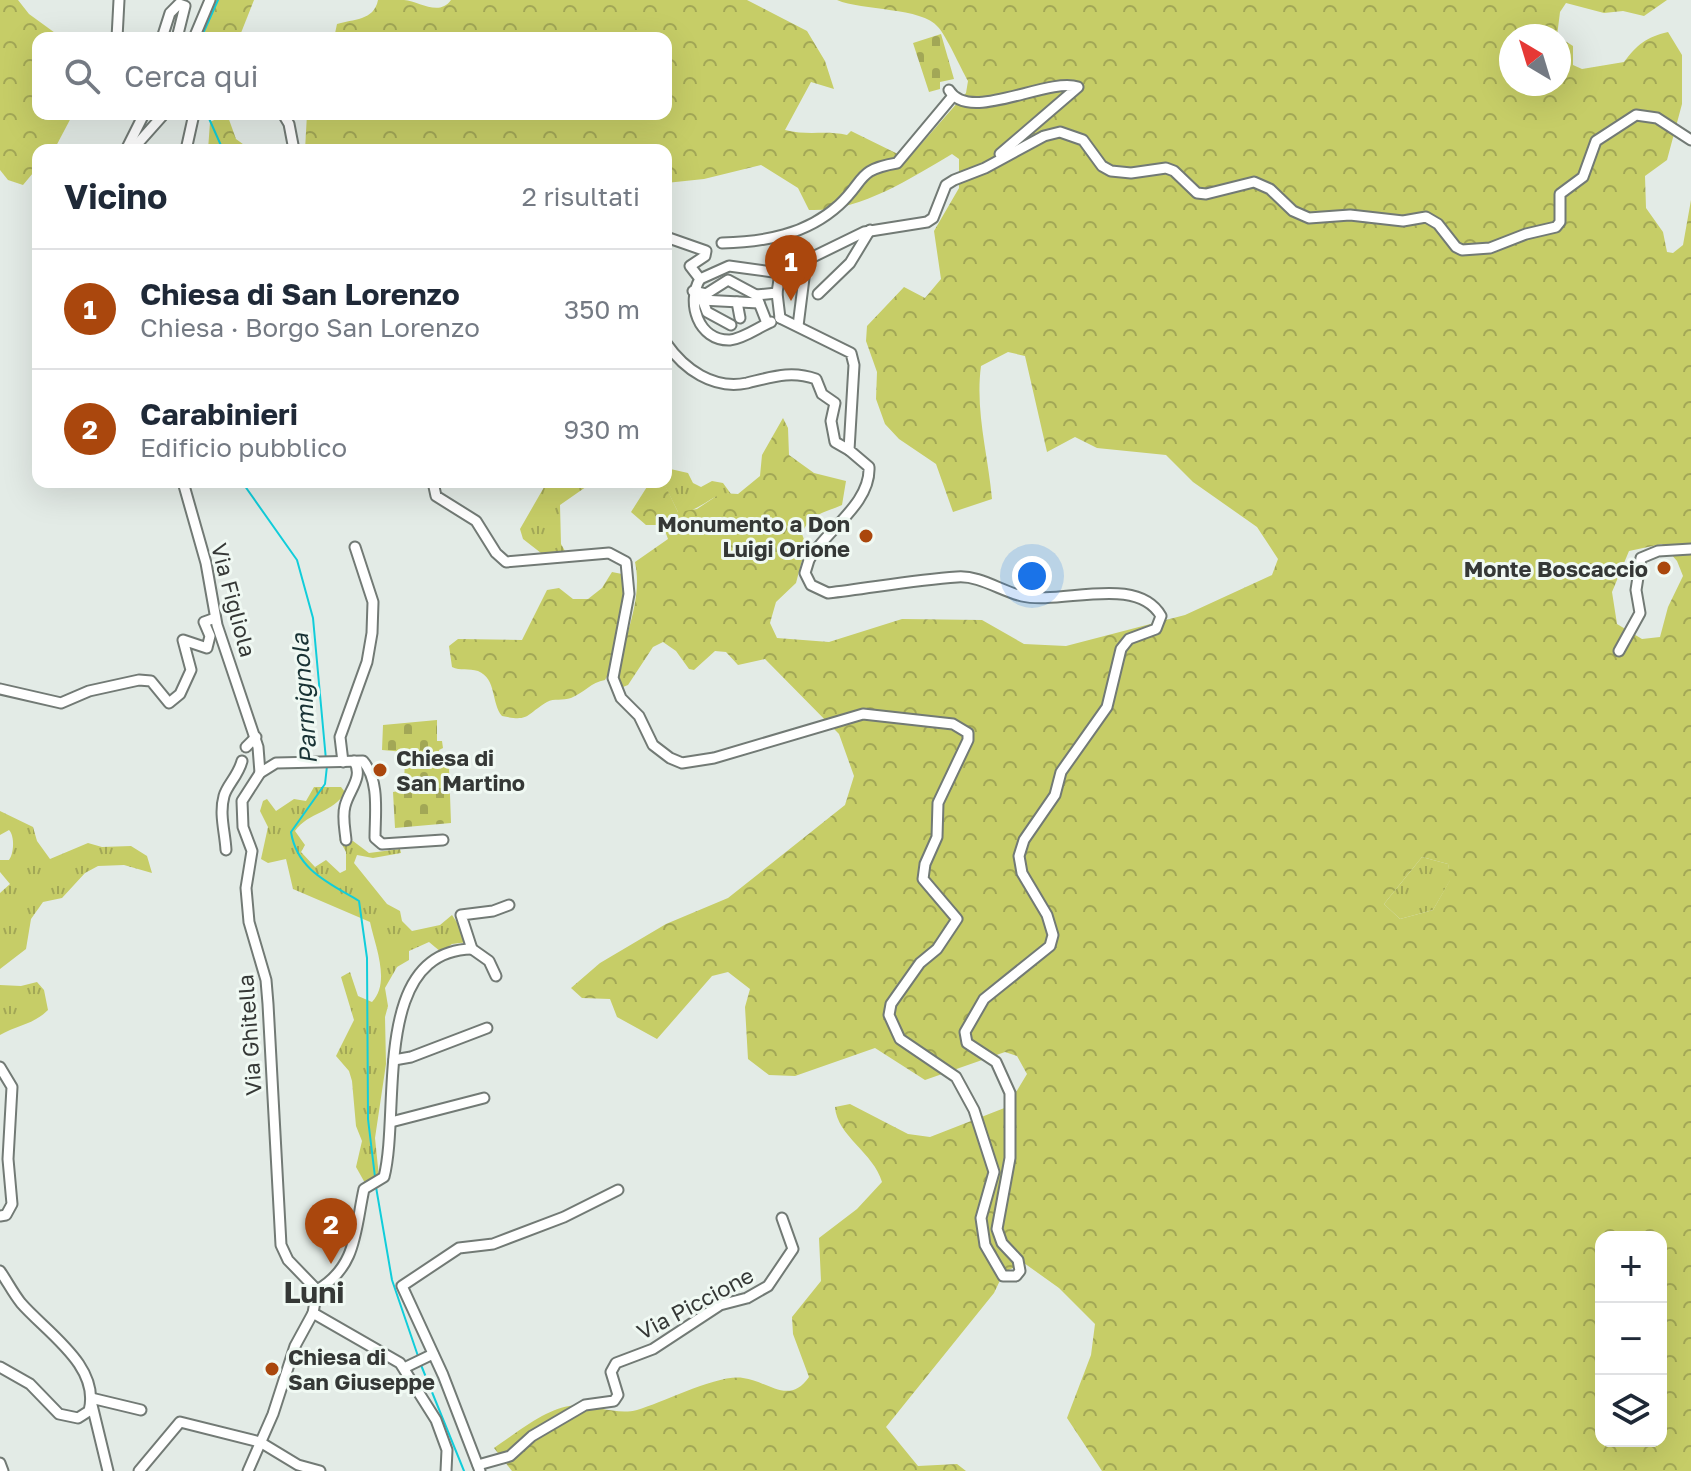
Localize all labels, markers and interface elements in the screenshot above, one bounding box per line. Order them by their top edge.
north arrow [1499,24,1571,96]
search box [32,32,672,120]
icon: search [60,54,104,98]
text: Cerca qui [124,58,259,94]
text: Vicino [64,176,167,216]
text: 2 risultati [522,181,640,212]
pin: 1 [765,235,817,301]
text: Chiesa di San Lorenzo [140,276,460,312]
text: 1 [83,294,97,325]
text: 350 m [564,294,640,325]
text: Chiesa · Borgo San Lorenzo [140,312,480,343]
text: Carabinieri [140,396,298,432]
text: 2 [82,414,98,445]
text: 930 m [563,414,640,445]
text: Edificio pubblico [140,432,347,463]
place label: Monumento a Don Luigi Orione [657,510,850,562]
marker: Monumento a Don Luigi Orione [857,527,875,545]
street label: Via Figliola [206,540,262,660]
place label: Monte Boscaccio [1464,555,1648,582]
your location [1012,556,1052,596]
marker: Monte Boscaccio [1655,559,1673,577]
water label: Parmignola [284,631,323,765]
place label: Chiesa di San Martino [396,744,525,796]
marker: Chiesa di San Martino [371,761,389,779]
street label: Via Ghitella [231,973,267,1097]
pin: 2 [305,1198,357,1264]
map controls [1595,1231,1667,1447]
button: + [1595,1231,1667,1303]
street label: Via Piccione [632,1261,758,1345]
district label: Luni [283,1274,345,1310]
button: − [1595,1303,1667,1375]
place label: Chiesa di San Giuseppe [288,1343,435,1395]
marker: Chiesa di San Giuseppe [263,1360,281,1378]
button: layers [1595,1375,1667,1447]

